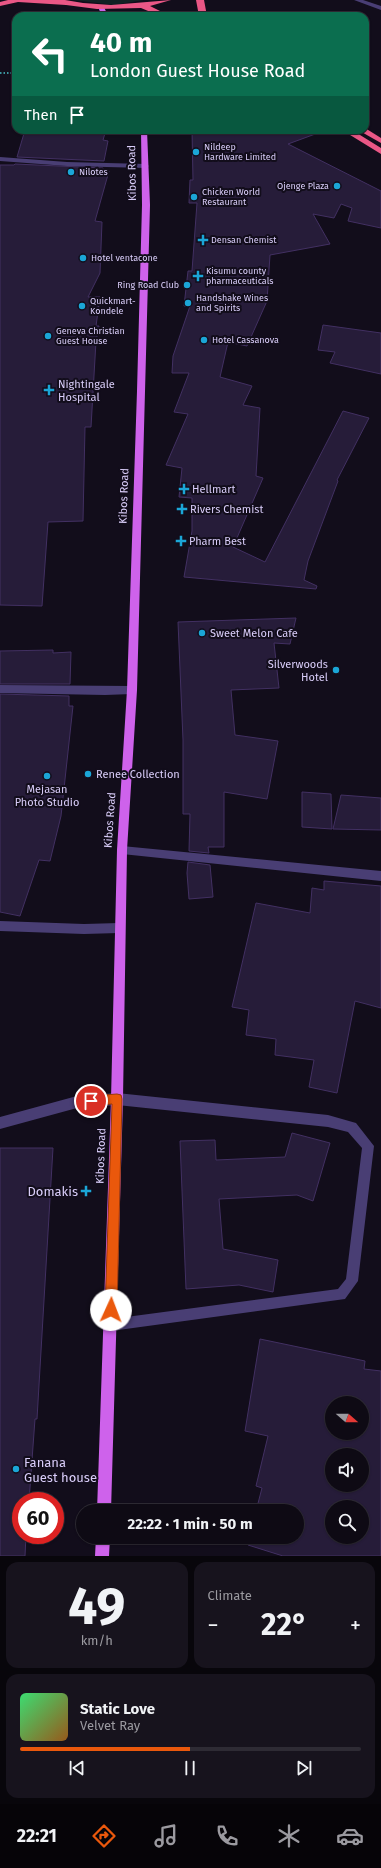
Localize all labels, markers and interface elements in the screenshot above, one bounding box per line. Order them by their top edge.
text: 40 m [90,26,153,59]
icon: left [24,28,76,80]
text: London Guest House Road [90,60,305,82]
icon: arrive [66,104,88,126]
text: Then [24,106,58,124]
place label: Nildeep Hardware Limited [204,142,276,162]
street label: Kibos Road [125,145,139,201]
marker: Nildeep Hardware Limited [191,147,201,157]
marker: Nilotes [66,167,76,177]
place label: Nilotes [79,167,108,177]
place label: Ojenge Plaza [277,181,329,191]
marker: Ojenge Plaza [332,181,342,191]
place label: Chicken World Restaurant [202,187,260,207]
marker: Chicken World Restaurant [189,192,199,202]
marker: Densan Chemist [198,235,208,245]
place label: Densan Chemist [211,235,277,245]
marker: Hotel ventacone [78,253,88,263]
place label: Hotel ventacone [91,253,158,263]
place label: Kisumu county pharmaceuticals [206,266,274,286]
marker: Kisumu county pharmaceuticals [193,271,203,281]
place label: Ring Road Club [117,280,179,290]
marker: Ring Road Club [182,280,192,290]
place label: Handshake Wines and Spirits [196,293,268,313]
place label: Quickmart- Kondele [90,296,136,316]
marker: Handshake Wines and Spirits [183,298,193,308]
marker: Quickmart- Kondele [77,301,87,311]
place label: Geneva Christian Guest House [56,326,125,346]
marker: Geneva Christian Guest House [43,331,53,341]
marker: Hotel Cassanova [199,335,209,345]
place label: Hotel Cassanova [212,335,279,345]
place label: Nightingale Hospital [58,378,115,404]
marker: Nightingale Hospital [43,384,55,396]
street label: Kibos Road [117,468,131,524]
place label: Hellmart [192,483,236,496]
marker: Hellmart [179,484,189,494]
place label: Rivers Chemist [190,503,263,516]
marker: Rivers Chemist [177,504,187,514]
place label: Pharm Best [189,535,246,548]
marker: Pharm Best [176,536,186,546]
place label: Sweet Melon Cafe [210,627,298,640]
marker: Sweet Melon Cafe [197,628,207,638]
place label: Silverwoods Hotel [268,658,328,684]
marker: Silverwoods Hotel [331,665,341,675]
place label: Renee Collection [96,768,180,781]
marker: Renee Collection [83,769,93,779]
marker: Mejasan Photo Studio [42,771,52,781]
place label: Mejasan Photo Studio [15,783,79,809]
street label: Kibos Road [102,792,118,848]
pin [74,1084,108,1118]
icon: arrive [80,1090,102,1112]
street label: Kibos Road [94,1128,108,1184]
place label: Domakis [27,1184,78,1199]
marker: Domakis [81,1186,91,1196]
position arrow [90,1289,132,1331]
north arrow [325,1396,369,1440]
map controls [325,1396,369,1544]
button: sound [325,1448,369,1492]
place label: Fanana Guest house [24,1455,97,1485]
marker: Fanana Guest house [11,1464,21,1474]
speed limit sign: 60 [12,1492,64,1544]
button: search [325,1500,369,1544]
text: 22:22 · 1 min · 50 m [127,1515,253,1533]
text: 49 [68,1575,125,1638]
text: Climate [208,1588,252,1603]
text: 22° [261,1607,308,1643]
text: − [208,1612,219,1639]
text: + [350,1612,361,1639]
text: km/h [81,1633,113,1648]
text: Static Love [80,1700,155,1718]
text: Velvet Ray [80,1718,140,1733]
icon: previous [66,1757,88,1779]
icon: pause [179,1757,201,1779]
icon: next [293,1757,315,1779]
icon: directions [90,1822,118,1850]
icon: music [152,1822,180,1850]
icon: phone [213,1822,241,1850]
icon: climate [275,1822,303,1850]
icon: car [336,1822,364,1850]
text: 22:21 [17,1825,57,1847]

